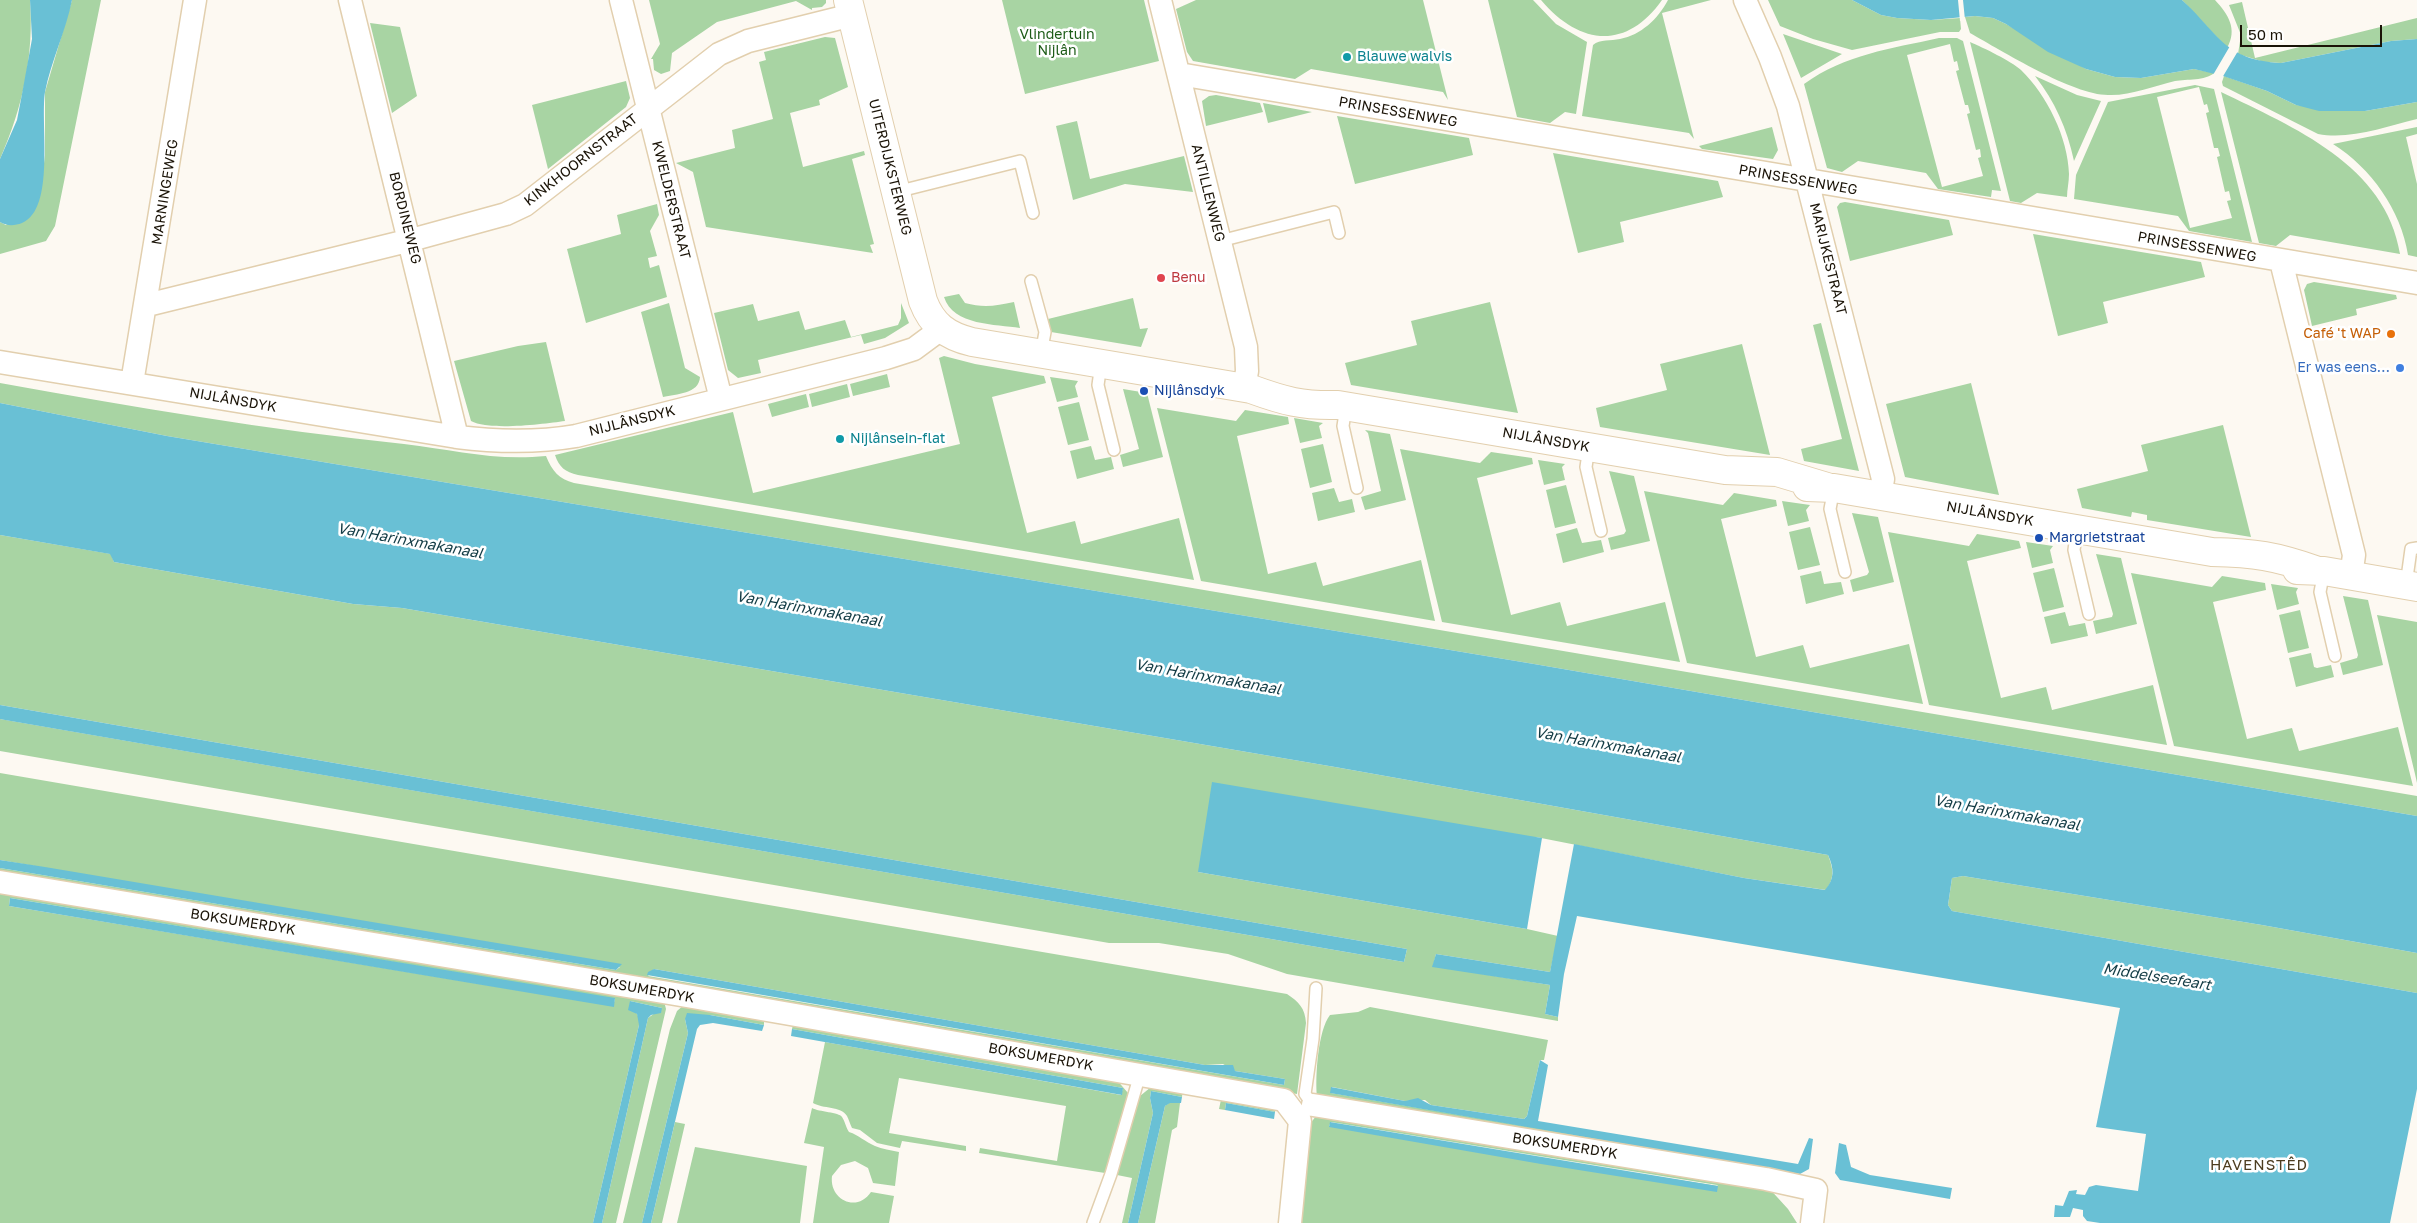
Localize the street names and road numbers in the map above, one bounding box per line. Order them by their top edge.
street label: PRINSESSENWEG [1337,93,1459,131]
street label: UITERDIJKSTERWEG [865,97,915,237]
street label: KINKHOORNSTRAAT [521,110,641,210]
street label: MARNINGEWEG [148,138,182,246]
street label: KWELDERSTRAAT [648,139,694,261]
street label: ANTILLENWEG [1188,142,1228,244]
street label: PRINSESSENWEG [1737,161,1859,199]
street label: BORDINEWEG [385,170,425,266]
street label: MARIJKESTRAAT [1806,201,1850,317]
street label: PRINSESSENWEG [2136,228,2258,266]
street label: NIJLÂNSDYK [188,384,278,416]
street label: NIJLÂNSDYK [587,402,677,440]
street label: NIJLÂNSDYK [1501,424,1591,456]
street label: NIJLÂNSDYK [1945,498,2035,530]
street label: BOKSUMERDYK [189,905,297,939]
street label: BOKSUMERDYK [588,971,696,1007]
street label: BOKSUMERDYK [987,1039,1095,1075]
street label: BOKSUMERDYK [1511,1129,1619,1163]

